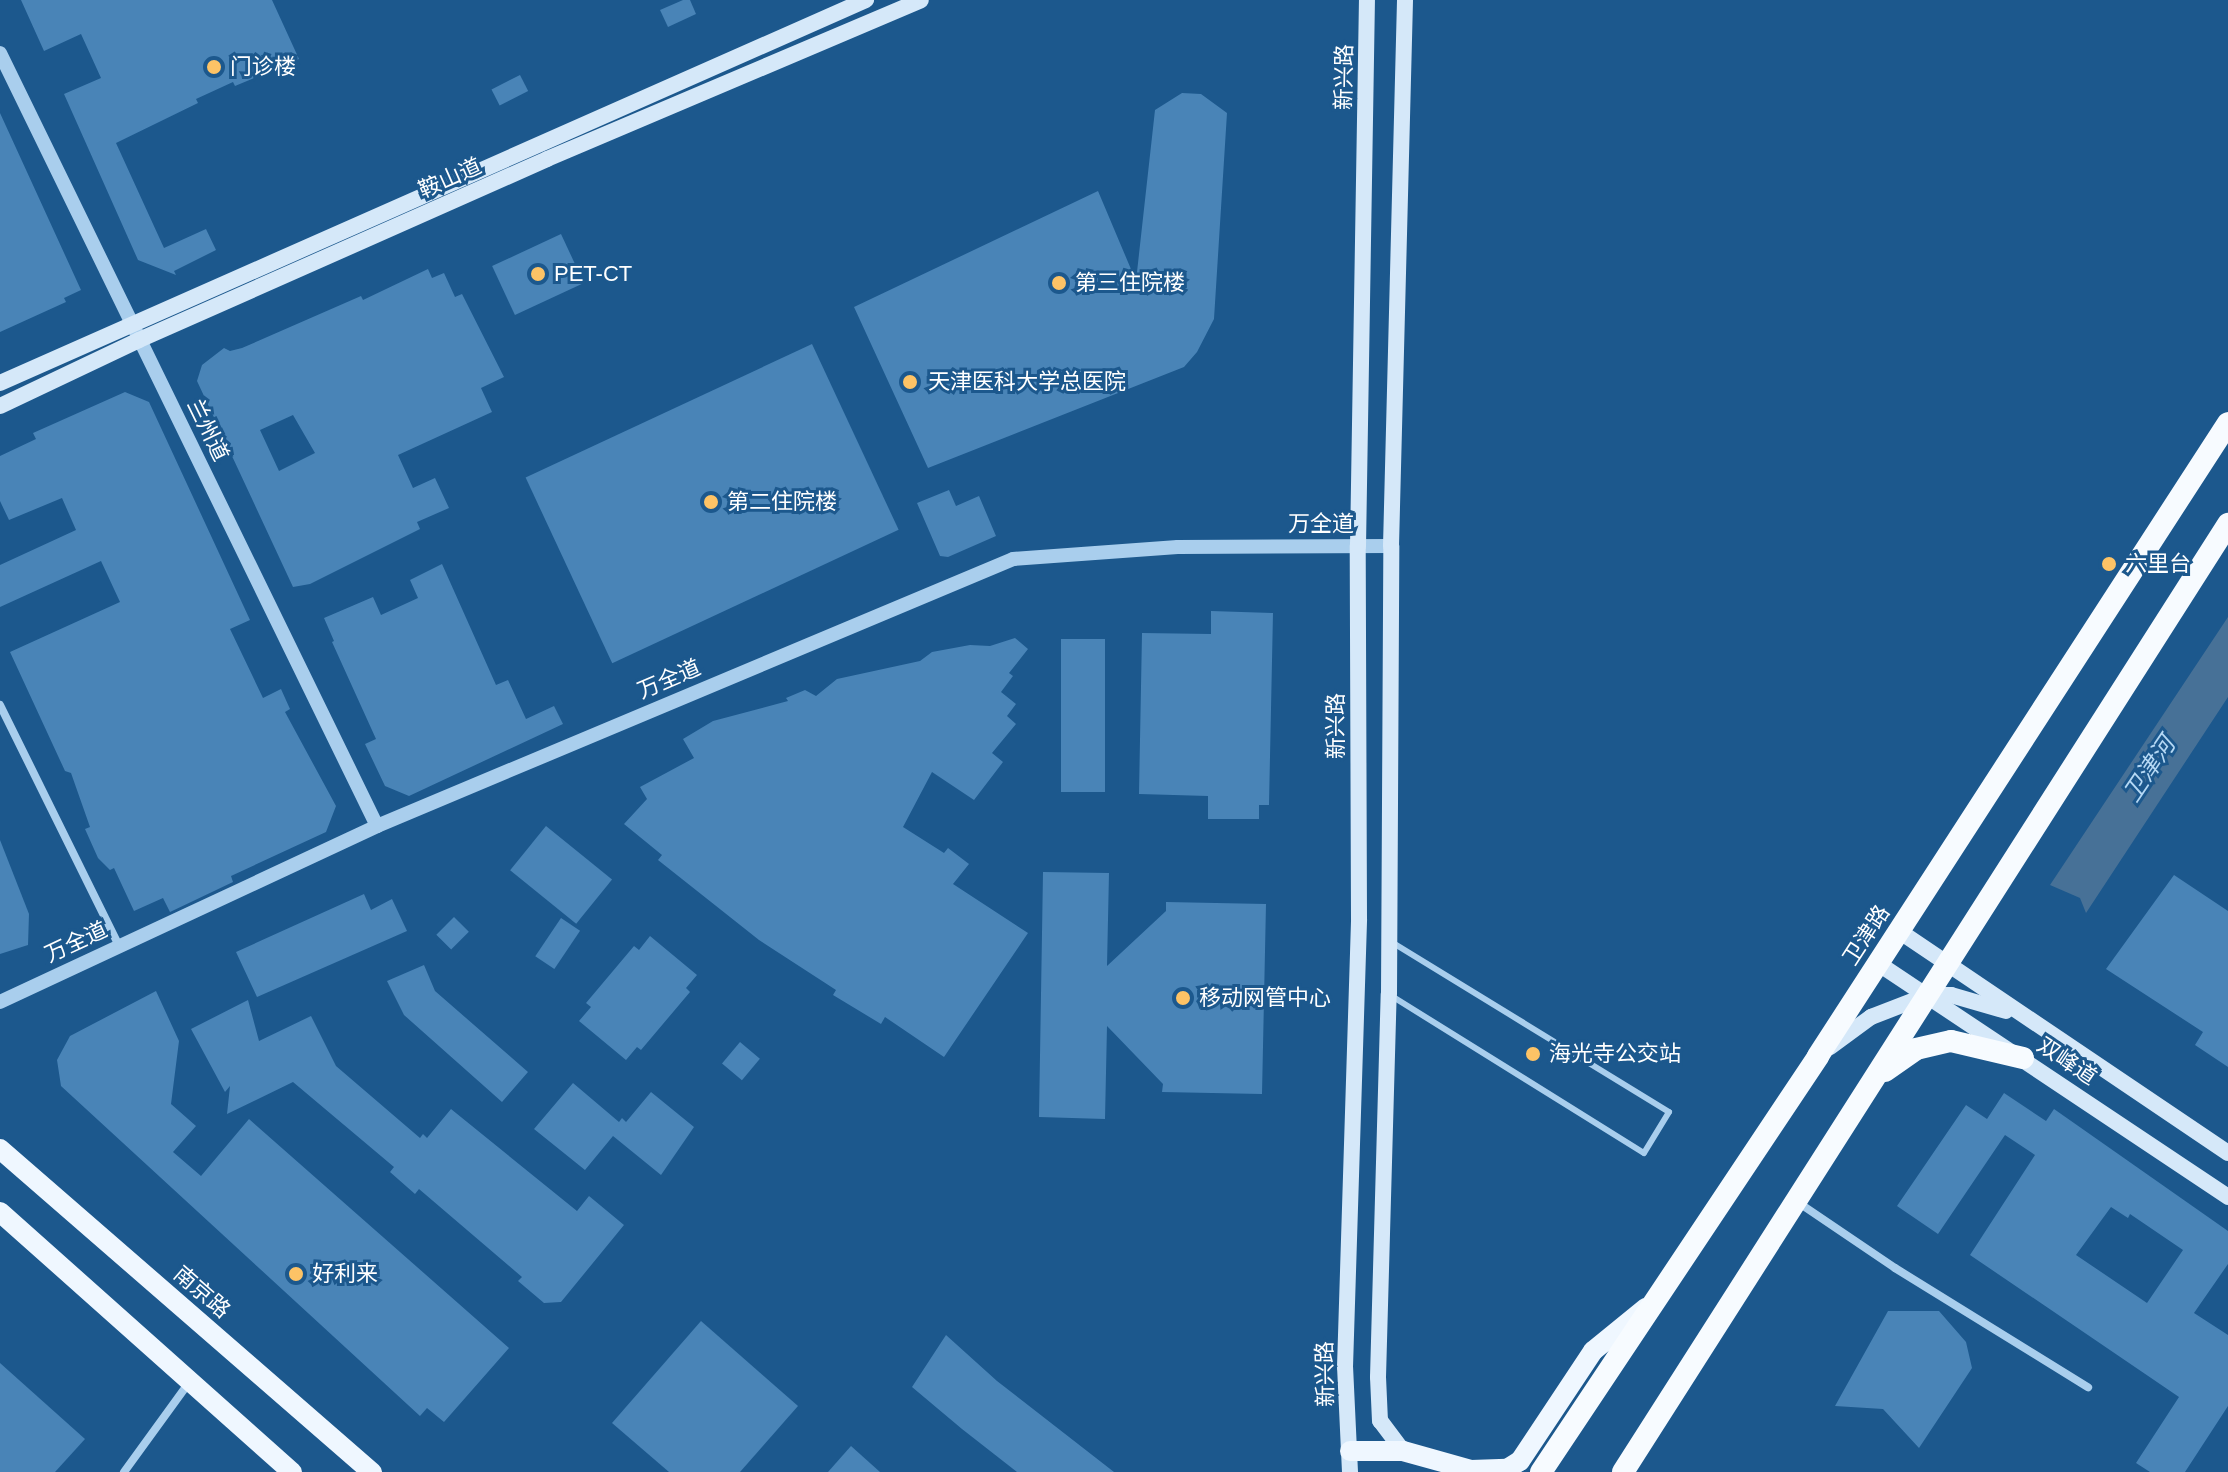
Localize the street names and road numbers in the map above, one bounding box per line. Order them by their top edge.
street label: 新兴路 [1330,44,1358,110]
street label: 鞍山道 [414,153,486,203]
street label: 兰州道 [182,395,234,465]
street label: 万全道 [1288,511,1354,537]
street label: 万全道 [633,654,705,704]
street label: 新兴路 [1323,693,1349,759]
street label: 卫津路 [1837,900,1895,970]
street label: 万全道 [41,916,111,968]
street label: 双峰道 [2032,1032,2102,1090]
street label: 南京路 [168,1260,236,1324]
street label: 新兴路 [1311,1341,1339,1407]

